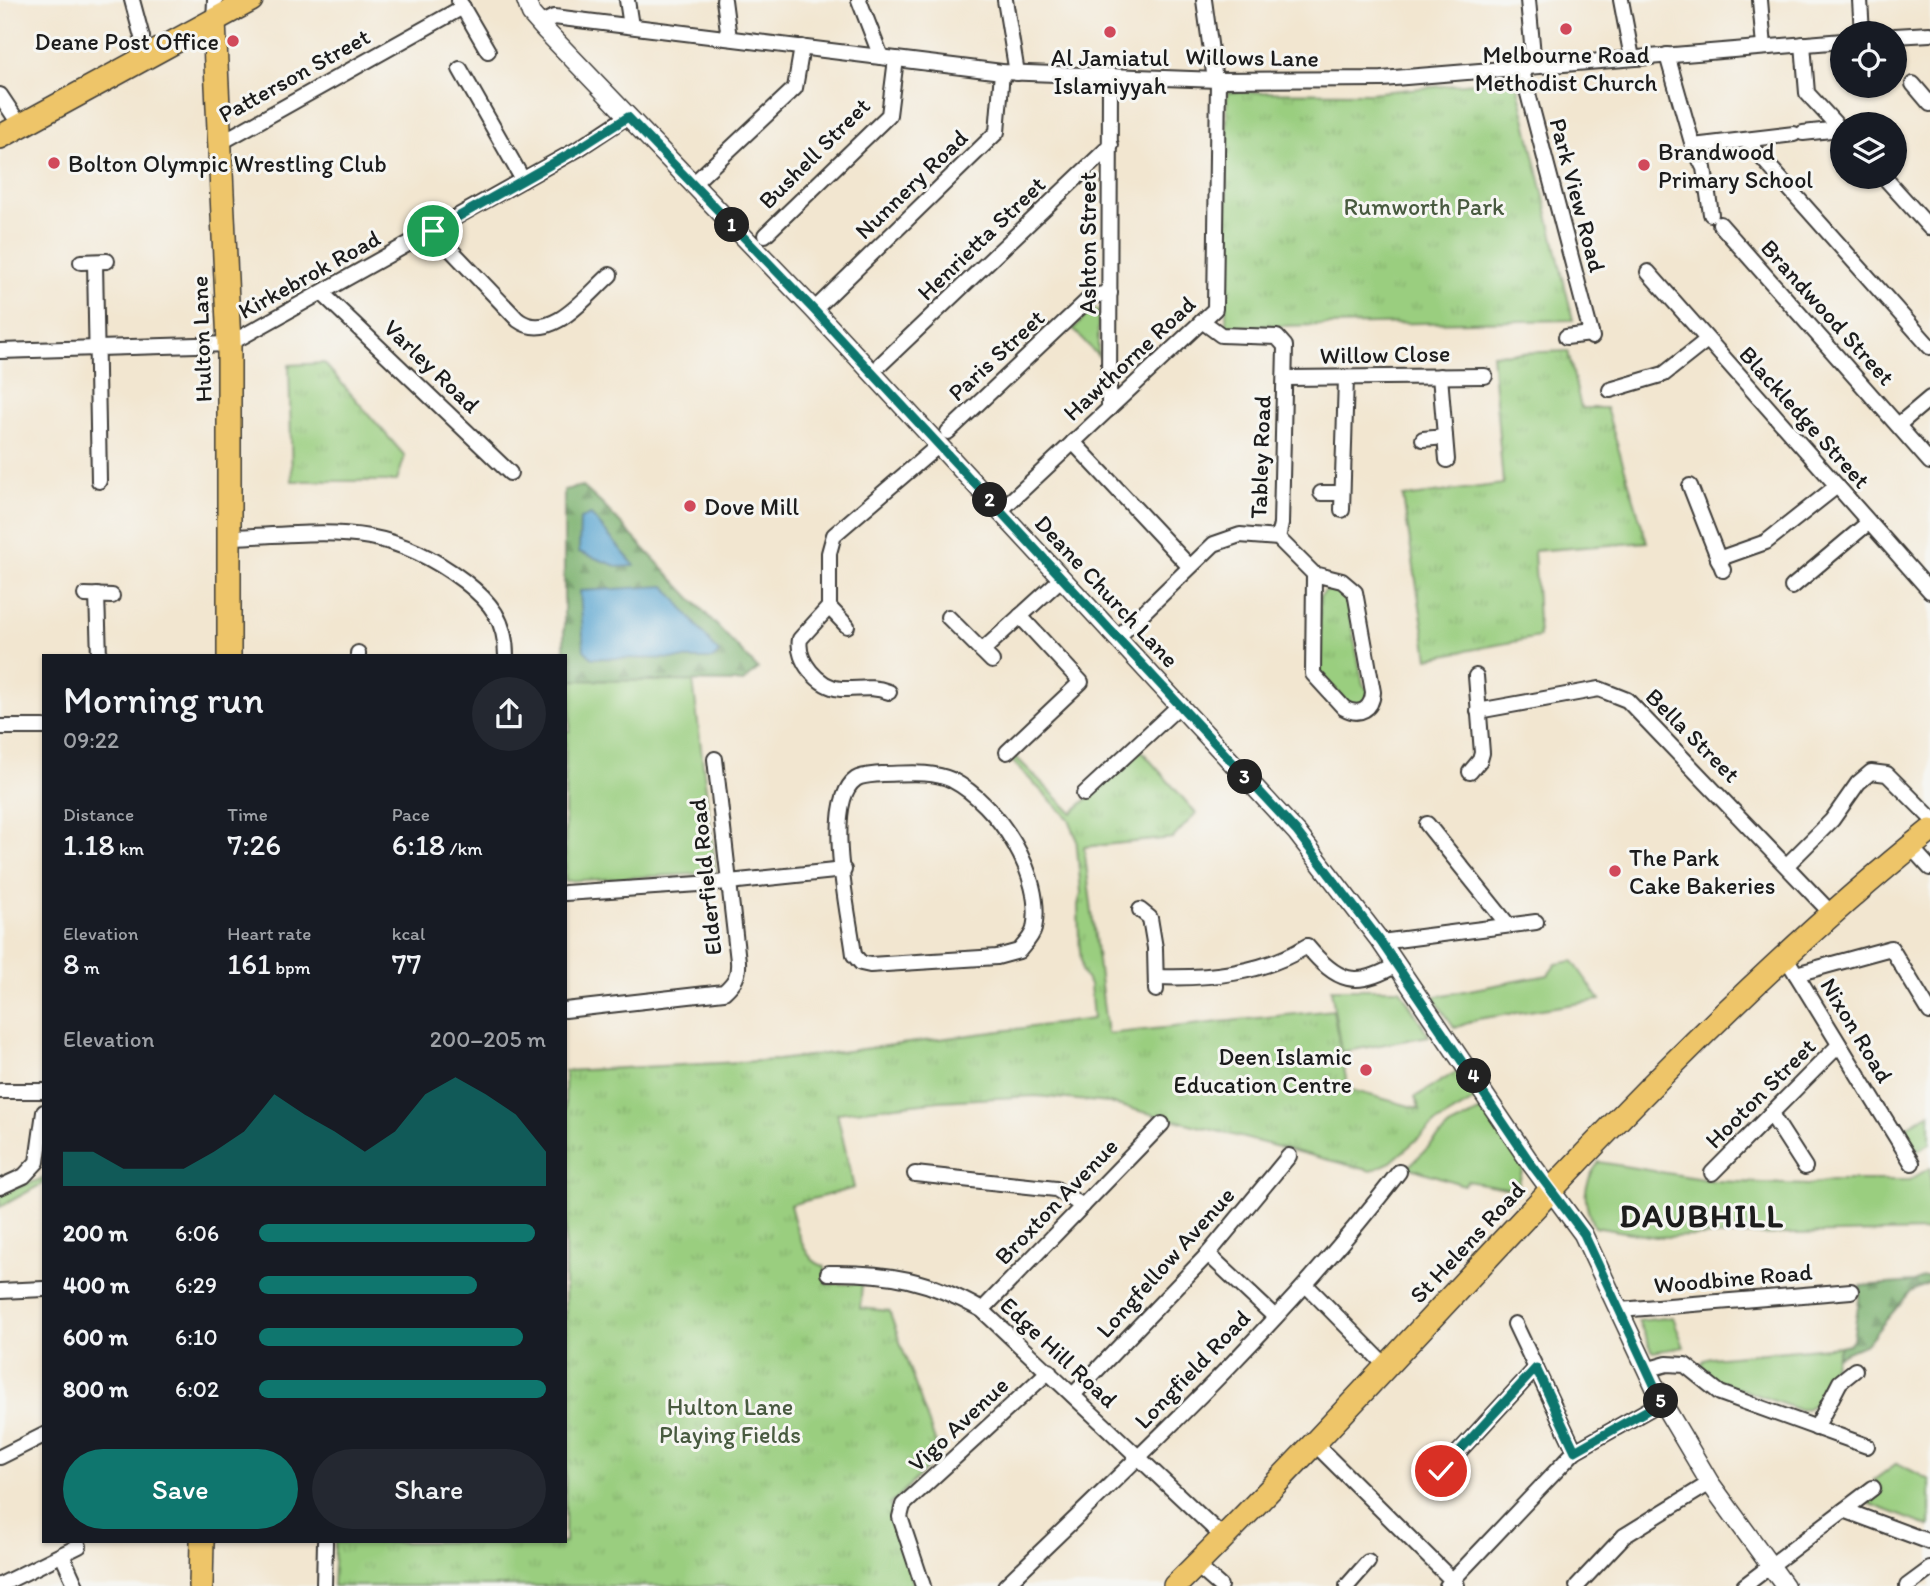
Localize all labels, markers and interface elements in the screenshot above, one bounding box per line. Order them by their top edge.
street label: Patterson Street [213,21,375,129]
marker: Melbourne Road Methodist Church [1558,21,1574,37]
map controls [1830,21,1907,189]
button: locate [1830,21,1907,98]
marker: Al Jamiatul Islamiyyah [1102,24,1118,40]
place label: Deane Post Office [35,27,219,56]
marker: Deane Post Office [225,33,241,49]
place label: Melbourne Road Methodist Church [1475,40,1658,97]
street label: Willows Lane [1185,41,1319,73]
place label: Al Jamiatul Islamiyyah [1051,43,1169,100]
street label: Bushell Street [752,91,876,215]
button: layers [1830,112,1907,189]
street label: Park View Road [1544,115,1612,275]
street label: Nunnery Road [849,123,973,245]
place label: Brandwood Primary School [1658,137,1813,194]
place label: Bolton Olympic Wrestling Club [68,149,387,178]
marker: Bolton Olympic Wrestling Club [46,155,62,171]
marker: Brandwood Primary School [1636,157,1652,173]
street label: Henrietta Street [911,170,1051,306]
street label: Ashton Street [1073,172,1102,314]
park label: Rumworth Park [1344,192,1505,221]
pin [403,201,463,261]
pin: 1 [714,208,750,243]
icon: arrive [414,212,452,250]
text: 1 [727,213,736,236]
street label: Kirkebrok Road [233,223,385,325]
street label: Brandwood Street [1755,233,1901,391]
street label: Hulton Lane [184,275,218,403]
street label: Hawthorne Road [1057,289,1201,427]
street label: Paris Street [942,303,1050,407]
street label: Varley Road [378,313,486,419]
street label: Willow Close [1319,338,1451,370]
street label: Blackledge Street [1733,340,1877,494]
street label: Tabley Road [1243,395,1277,519]
pin: 2 [972,482,1007,518]
text: 2 [985,488,995,511]
place label: Dove Mill [704,492,799,521]
marker: Dove Mill [682,498,698,514]
street label: Deane Church Lane [1029,509,1185,673]
text: Morning run [63,677,264,723]
button: share [472,677,546,751]
street label: Bella Street [1640,682,1746,788]
text: 09:22 [63,726,119,754]
pin: 3 [1228,760,1262,794]
text: 3 [1239,765,1250,788]
street label: Elderfield Road [682,797,728,957]
text: Distance [63,803,134,826]
text: Time [227,803,268,826]
text: Pace [392,803,430,826]
text: 1.18 [63,826,115,863]
text: 7:26 [227,826,281,863]
text: 6:18 [392,826,445,863]
text: km [115,837,144,860]
text: /km [445,837,483,860]
place label: The Park Cake Bakeries [1629,843,1775,900]
marker: The Park Cake Bakeries [1607,863,1623,879]
text: Elevation [63,922,139,945]
text: Heart rate [227,922,311,945]
text: kcal [392,922,425,945]
text: 8 [63,945,79,982]
text: 161 [227,945,271,982]
text: 77 [392,945,421,982]
text: m [79,956,100,979]
text: bpm [271,956,311,979]
street label: Nixon Road [1814,972,1900,1088]
text: Elevation [63,1025,154,1053]
text: 200–205 m [430,1025,546,1053]
street label: Hooton Street [1699,1032,1821,1154]
place label: Deen Islamic Education Centre [1173,1042,1352,1099]
pin: 4 [1456,1058,1492,1094]
marker: Deen Islamic Education Centre [1358,1062,1374,1078]
text: 4 [1468,1064,1479,1087]
street label: Broxton Avenue [988,1132,1124,1270]
street label: St Helens Road [1403,1175,1531,1309]
street label: Longfellow Avenue [1090,1180,1240,1344]
district label: DAUBHILL [1619,1197,1785,1235]
text: 200 m [63,1219,128,1247]
text: 6:06 [175,1219,219,1247]
street label: Woodbine Road [1653,1257,1813,1299]
text: 400 m [63,1271,130,1299]
text: 6:29 [175,1271,217,1299]
street label: Edge Hill Road [994,1290,1124,1414]
street label: Longfield Road [1128,1303,1256,1435]
text: 600 m [63,1323,128,1351]
text: 6:10 [175,1323,218,1351]
street label: Vigo Avenue [902,1370,1014,1478]
text: 800 m [63,1375,128,1403]
text: 6:02 [175,1375,219,1403]
pin: 5 [1644,1384,1678,1418]
text: 5 [1656,1389,1665,1412]
park label: Hulton Lane Playing Fields [659,1392,801,1449]
pin [1411,1441,1471,1501]
button: Save [63,1449,298,1529]
button: Share [312,1449,546,1529]
icon: check [1422,1452,1460,1490]

